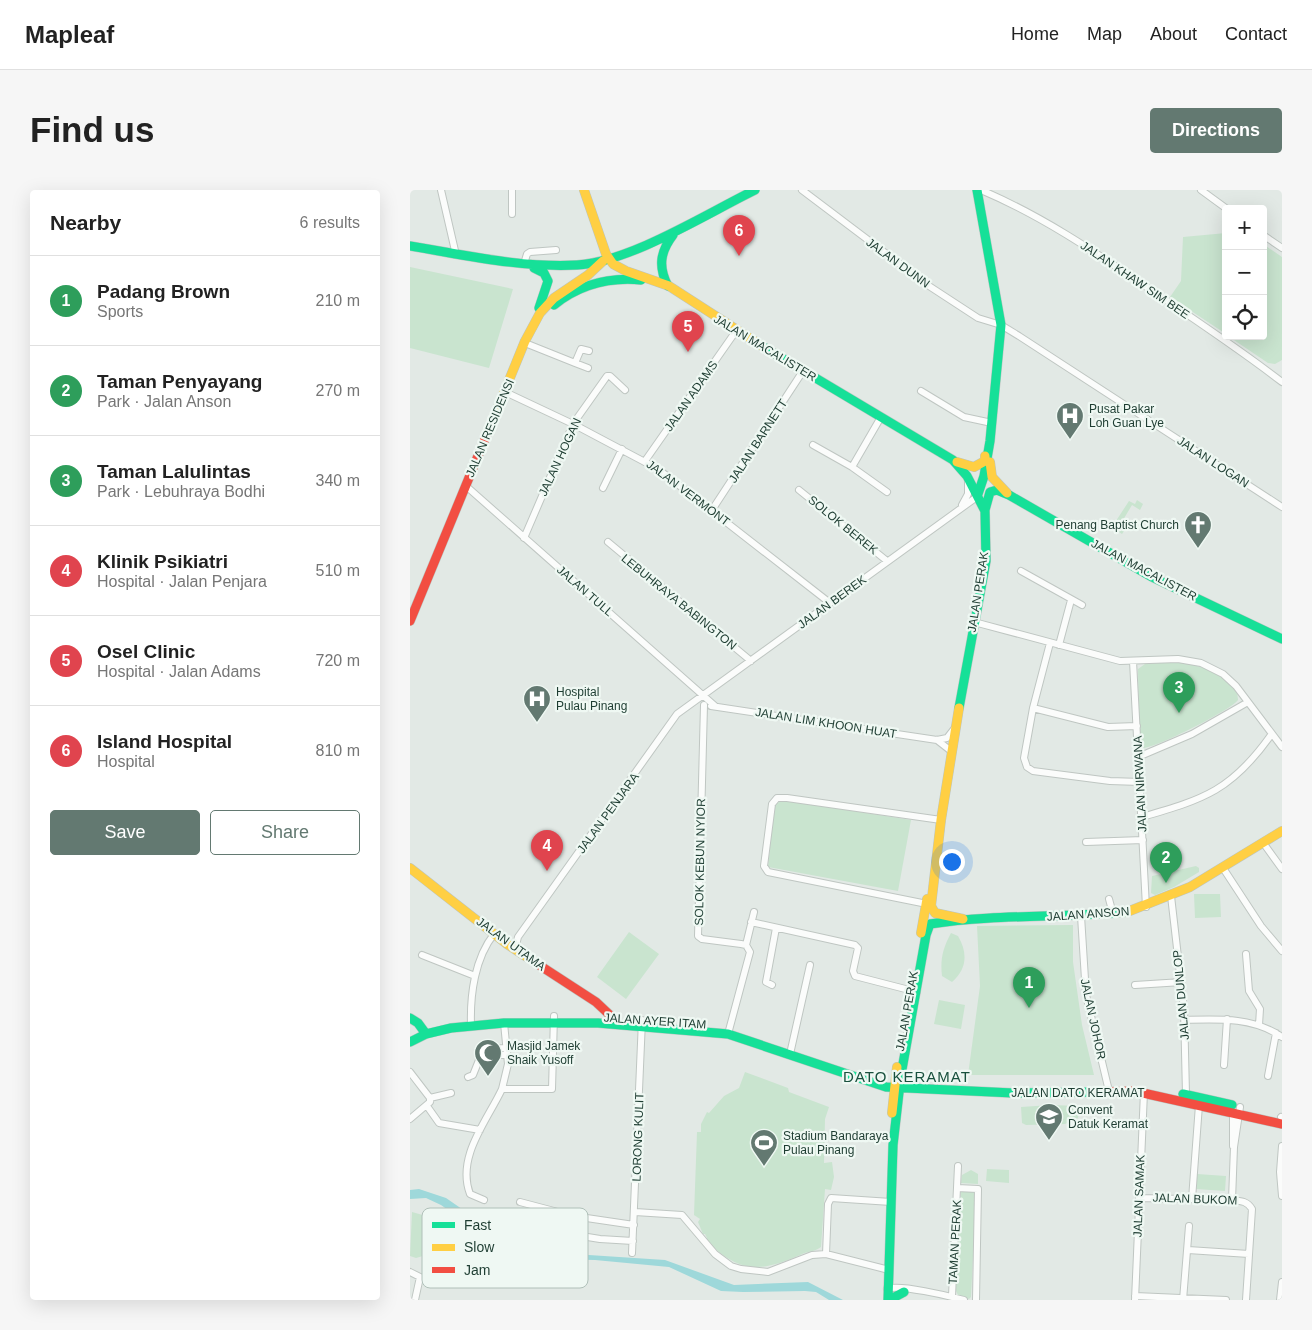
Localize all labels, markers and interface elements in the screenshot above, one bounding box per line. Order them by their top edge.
text: Mapleaf [25,21,114,48]
text: Home [1011,24,1059,44]
text: Map [1087,24,1122,44]
text: About [1150,24,1197,44]
text: Contact [1225,24,1287,44]
button: Directions [1150,108,1282,153]
text: Find us [30,110,154,149]
map controls [1222,205,1267,340]
button: + [1222,205,1267,250]
text: Nearby [50,211,121,234]
text: 6 results [300,214,360,231]
pin: 6 [723,215,755,256]
street label: JALAN DUNN [863,235,933,291]
street label: JALAN KHAW SIM BEE [1078,238,1192,322]
button: − [1222,250,1267,295]
text: Padang Brown [97,281,230,302]
text: 1 [62,292,70,309]
text: 210 m [316,292,360,309]
button: locate [1222,295,1267,340]
text: Sports [97,303,143,320]
pin: 5 [672,311,704,352]
street label: JALAN MACALISTER [711,312,819,384]
street label: JALAN ADAMS [662,358,720,434]
text: Taman Penyayang [97,371,262,392]
street label: JALAN RESIDENSI [463,377,517,479]
text: 2 [62,382,70,399]
text: 270 m [316,382,360,399]
text: Park · Jalan Anson [97,393,231,410]
street label: JALAN BARNETT [726,396,791,485]
hospital icon: Pusat Pakar Loh Guan Lye [1055,401,1085,440]
place label: Pusat Pakar Loh Guan Lye [1089,402,1164,430]
street label: JALAN HOGAN [536,416,584,498]
street label: JALAN LOGAN [1175,434,1251,490]
street label: JALAN VERMONT [644,457,733,529]
text: Taman Lalulintas [97,461,251,482]
text: 3 [62,472,70,489]
text: 340 m [316,472,360,489]
text: Park · Lebuhraya Bodhi [97,483,265,500]
street label: SOLOK BEREK [805,493,881,557]
church icon: Penang Baptist Church [1183,510,1213,549]
place label: Penang Baptist Church [1056,518,1179,532]
street label: JALAN MACALISTER [1089,536,1199,604]
text: Klinik Psikiatri [97,551,228,572]
street label: LEBUHRAYA BABINGTON [619,551,739,653]
street label: JALAN PERAK [965,551,991,633]
text: 4 [62,562,70,579]
text: 510 m [316,562,360,579]
street label: JALAN TULL [554,563,616,619]
street label: JALAN BEREK [795,572,869,632]
text: Hospital · Jalan Penjara [97,573,267,590]
text: Osel Clinic [97,641,195,662]
text: 5 [62,652,70,669]
text: 720 m [316,652,360,669]
text: Hospital · Jalan Adams [97,663,261,680]
pin: 3 [1163,672,1195,713]
hospital icon: Hospital Pulau Pinang [522,684,552,723]
place label: Hospital Pulau Pinang [556,685,627,713]
street label: JALAN LIM KHOON HUAT [754,705,898,741]
text: Island Hospital [97,731,232,752]
street label: JALAN NIRWANA [1130,735,1150,833]
text: 6 [62,742,70,759]
text: 810 m [316,742,360,759]
text: Hospital [97,753,155,770]
street label: JALAN PENJARA [574,770,642,856]
street label: SOLOK KEBUN NYIOR [692,798,708,926]
button: Save [50,810,200,855]
button: Share [210,810,360,855]
pin: 4 [531,830,563,871]
pin: 2 [1150,842,1182,883]
your location [939,849,965,875]
street label: JALAN ANSON [1046,904,1130,924]
street label: JALAN UTAMA [474,914,548,974]
street label: JALAN DUNLOP [1170,949,1192,1041]
pin: 1 [1013,967,1045,1008]
street label: JALAN PERAK [893,970,921,1052]
street label: JALAN JOHOR [1078,977,1109,1061]
street label: JALAN AYER ITAM [603,1010,707,1032]
mosque icon: Masjid Jamek Shaik Yusoff [473,1038,503,1077]
place label: Masjid Jamek Shaik Yusoff [507,1039,581,1067]
district label: DATO KERAMAT [843,1068,971,1085]
street label: JALAN DATO KERAMAT [1011,1086,1145,1100]
street label: LORONG KULIT [629,1091,647,1182]
school or university icon: Convent Datuk Keramat [1034,1102,1064,1141]
place label: Convent Datuk Keramat [1068,1103,1149,1131]
sports icon: Stadium Bandaraya Pulau Pinang [749,1128,779,1167]
place label: Stadium Bandaraya Pulau Pinang [783,1129,889,1157]
street label: JALAN SAMAK [1131,1154,1147,1238]
street label: JALAN BUKOM [1152,1191,1238,1207]
street label: TAMAN PERAK [946,1199,964,1285]
legend [422,1208,588,1288]
text: Fast [464,1217,491,1233]
text: Slow [464,1239,495,1255]
text: Jam [464,1262,490,1278]

